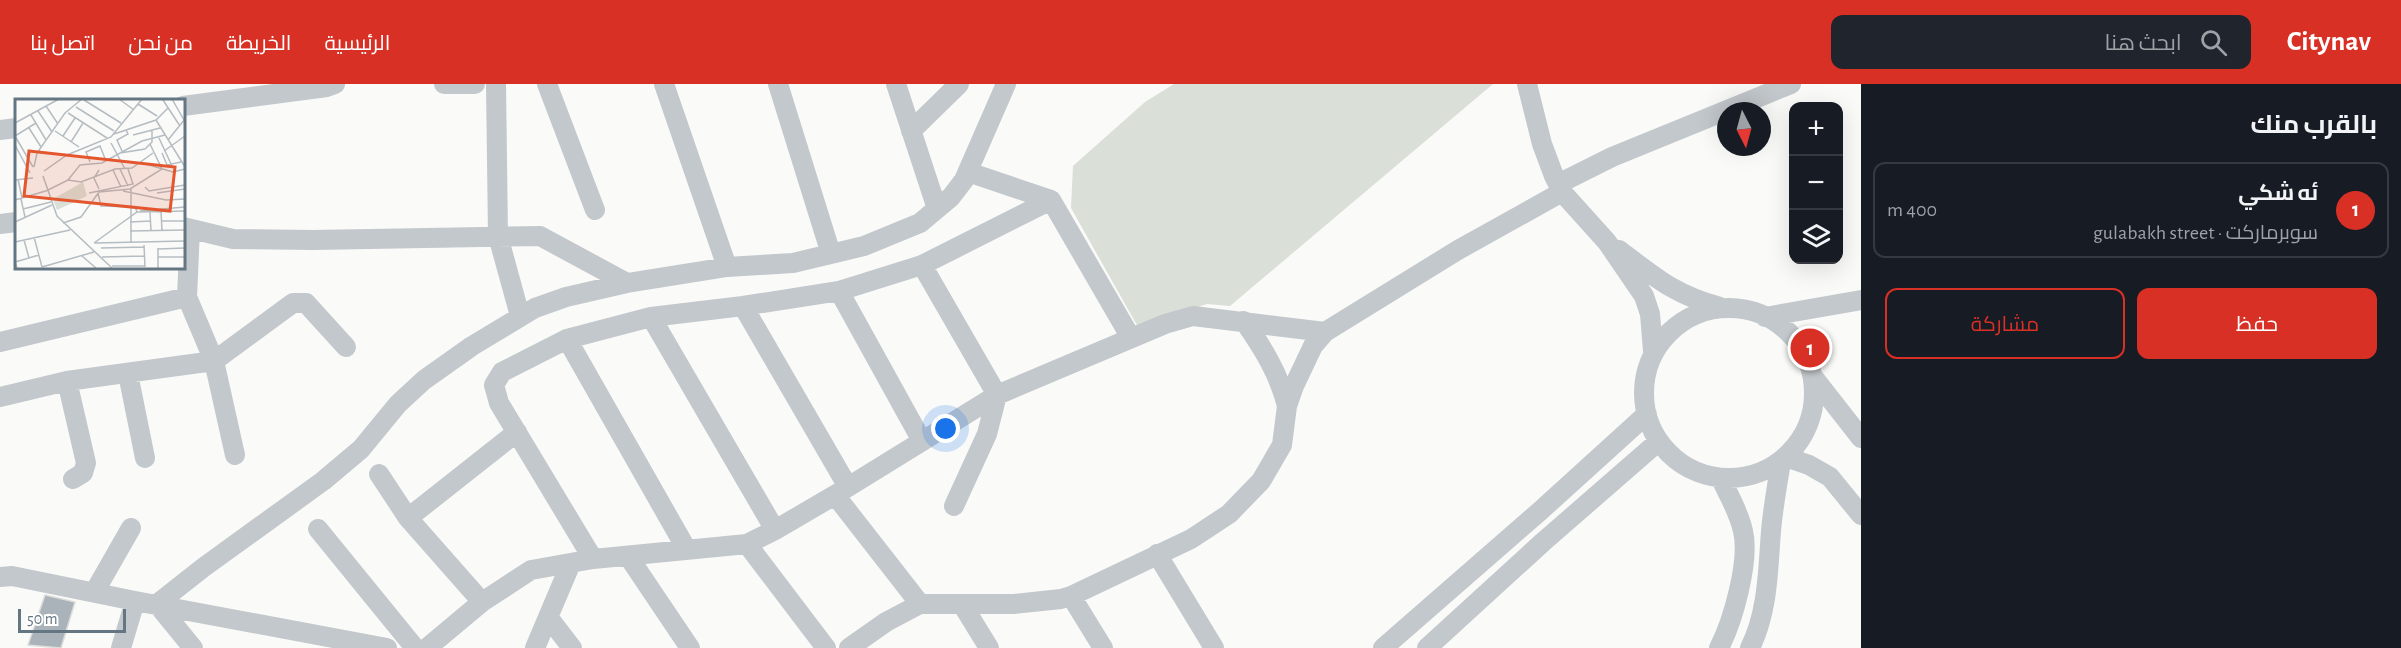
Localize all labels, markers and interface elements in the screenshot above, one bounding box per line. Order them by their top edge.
search box [1831,15,2251,69]
icon: search [2197,26,2230,59]
text: Citynav [2287,28,2371,56]
text: ابحث هنا [2105,32,2182,54]
text: اتصل بنا [30,33,95,54]
text: من نحن [128,33,193,54]
text: الخريطة [226,33,291,54]
text: الرئيسية [324,33,390,54]
inset map [15,99,184,268]
north arrow [1717,102,1771,156]
map controls [1789,102,1843,264]
button: + [1789,102,1843,156]
text: بالقرب منك [2250,112,2377,138]
button: − [1789,156,1843,210]
text: ئه شكي [2238,182,2318,204]
text: 400 m [1887,200,1937,220]
text: 1 [2352,200,2359,220]
button: layers [1789,210,1843,264]
text: سوبرماركت · gulabakh street [2093,223,2318,243]
button: مشاركة [1885,288,2125,359]
button: حفظ [2137,288,2377,359]
pin: 1 [1790,326,1830,370]
your location [931,414,960,443]
scale bar [18,606,126,634]
text: 50 m [27,611,58,627]

